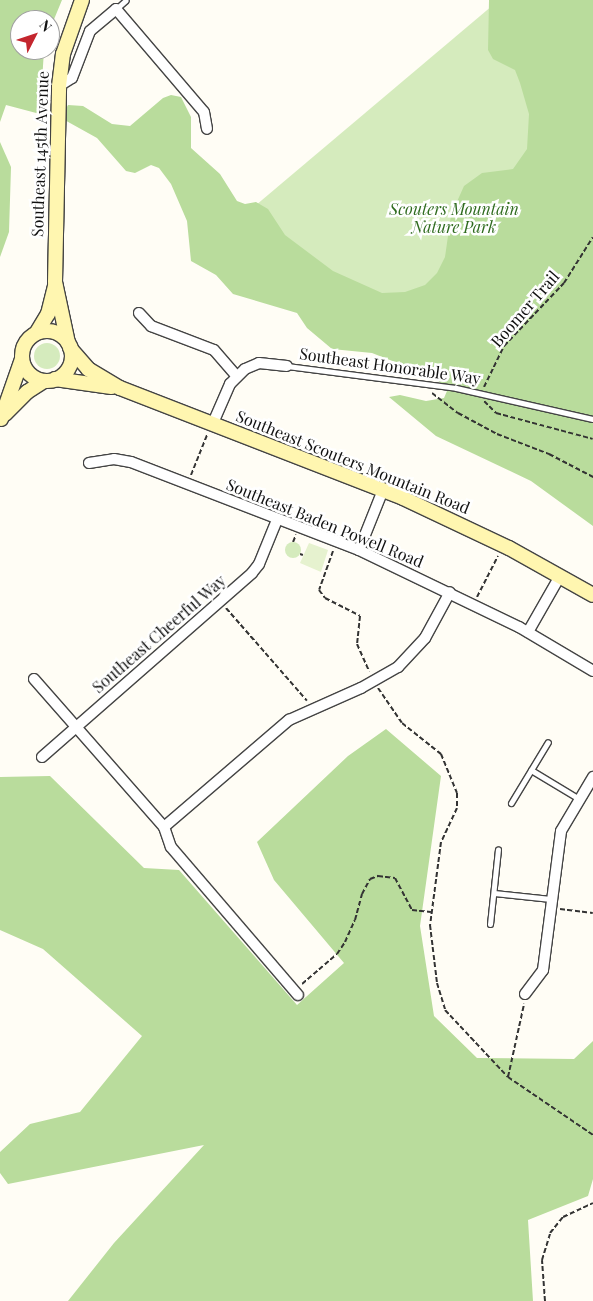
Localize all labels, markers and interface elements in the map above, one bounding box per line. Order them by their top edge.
north arrow [10,10,60,60]
text: N [35,15,56,36]
street label: Southeast 145th Avenue [27,70,53,238]
park label: Scouters Mountain Nature Park [389,199,519,237]
street label: Boomer Trail [487,267,563,351]
street label: Southeast Honorable Way [298,344,482,388]
street label: Southeast Scouters Mountain Road [233,406,473,518]
street label: Southeast Baden Powell Road [224,475,426,571]
street label: Southeast Cheerful Way [88,571,230,697]

